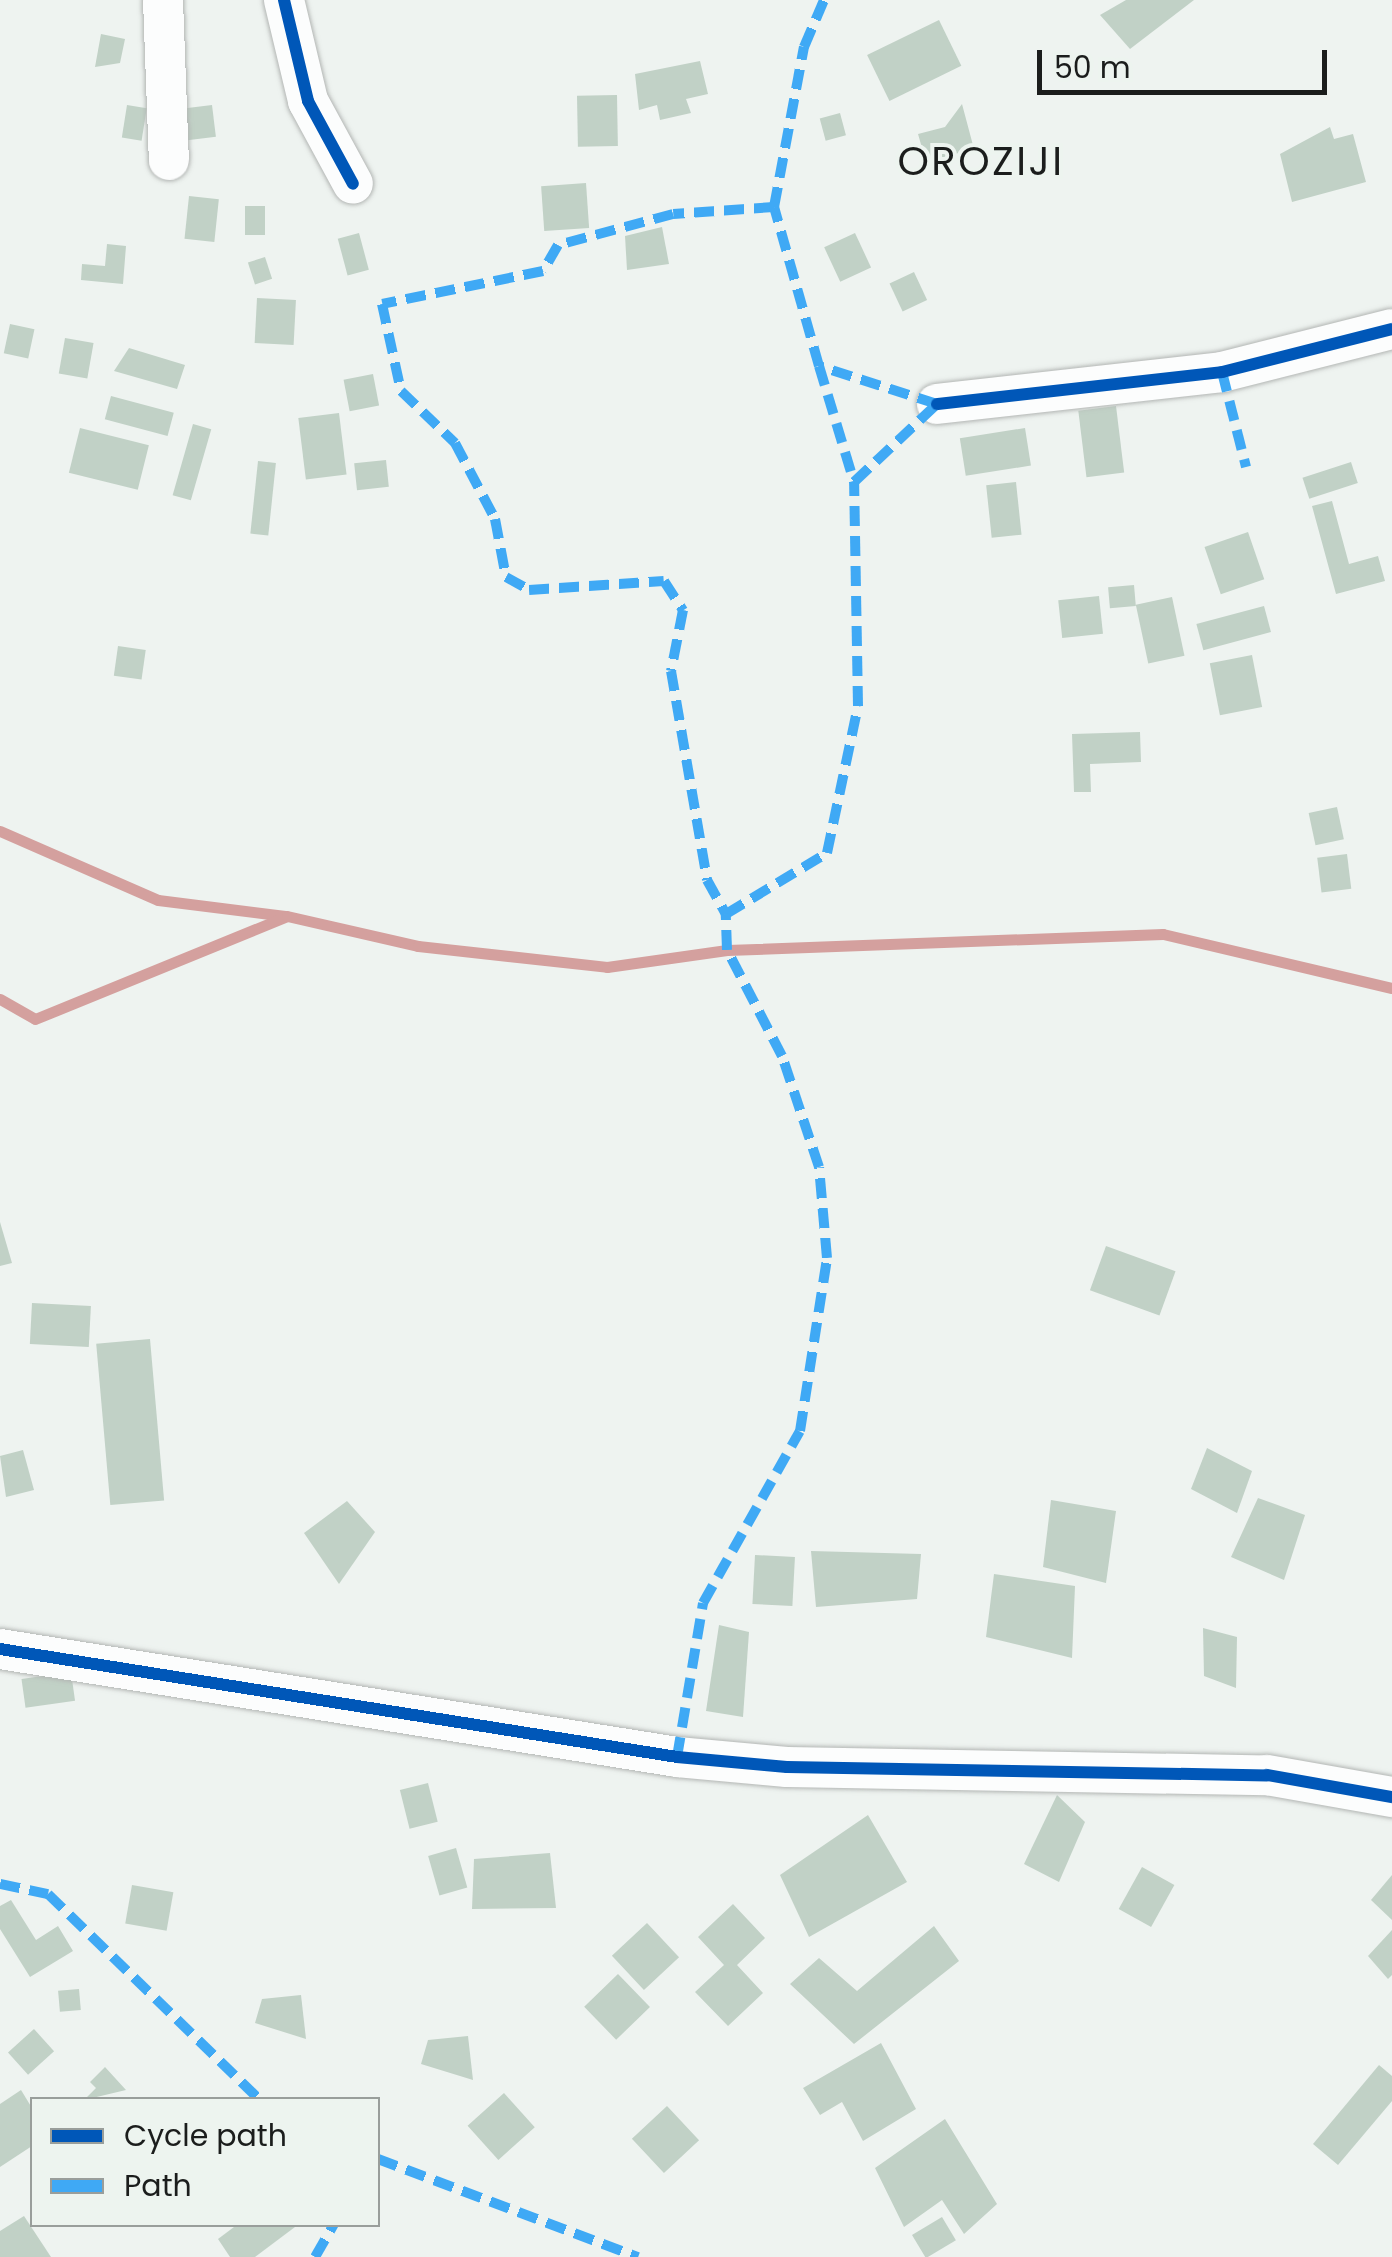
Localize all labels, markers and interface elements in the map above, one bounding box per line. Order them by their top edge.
scale bar [1042,30,1332,92]
text: 50 m [1054,46,1131,89]
district label: OROZIJI [897,137,1065,185]
legend [30,2097,380,2227]
text: Cycle path [124,2114,287,2157]
text: Path [124,2164,192,2207]

